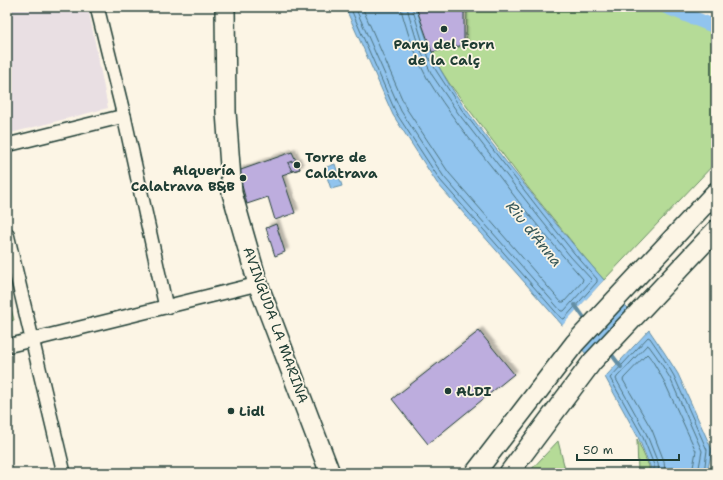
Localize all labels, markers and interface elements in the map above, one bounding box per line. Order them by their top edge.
marker: Pany del Forn de la Calç [439,24,449,34]
place label: Pany del Forn de la Calç [393,35,495,69]
place label: Torre de Calatrava [305,148,378,182]
marker: Torre de Calatrava [292,160,302,170]
place label: Alquería Calatrava B&B [131,161,235,195]
marker: Alquería Calatrava B&B [238,173,248,183]
water label: Riu d'Anna [501,197,567,271]
street label: AVINGUDA LA MARINA [239,244,313,406]
place label: ALDI [456,382,492,400]
marker: ALDI [443,386,453,396]
place label: Lidl [239,402,265,420]
marker: Lidl [226,406,236,416]
scale bar [577,436,679,462]
text: 50 m [583,442,613,458]

